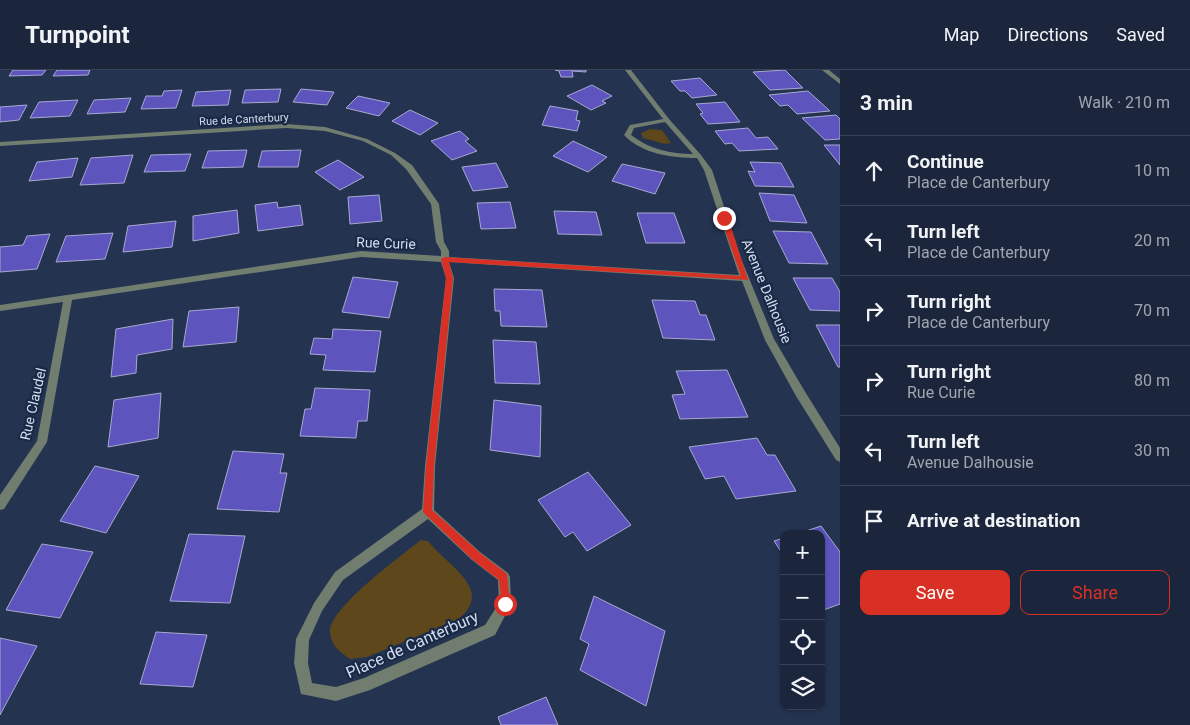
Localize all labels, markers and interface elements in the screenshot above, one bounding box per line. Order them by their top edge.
text: Turnpoint [25,21,130,49]
text: Map [944,24,979,45]
text: Directions [1007,24,1088,45]
text: Saved [1116,24,1165,45]
text: 3 min [860,91,913,115]
text: Walk · 210 m [1078,93,1170,112]
street label: Rue de Canterbury [199,111,290,128]
text: Continue [907,150,984,173]
icon: ahead [860,157,888,185]
text: 10 m [1134,161,1170,180]
text: Place de Canterbury [907,173,1050,192]
route end [713,207,736,230]
text: Turn left [907,220,980,243]
icon: left [860,227,888,255]
text: 20 m [1134,231,1170,250]
street label: Rue Curie [356,234,416,252]
street label: Avenue Dalhousie [739,237,795,345]
text: Place de Canterbury [907,243,1050,262]
text: Turn right [907,290,991,313]
icon: right [860,297,888,325]
text: 70 m [1134,301,1170,320]
text: Place de Canterbury [907,313,1050,332]
text: Turn right [907,360,991,383]
street label: Rue Claudel [17,366,49,442]
icon: right [860,367,888,395]
text: 80 m [1134,371,1170,390]
text: Rue Curie [907,383,975,402]
text: Turn left [907,430,980,453]
icon: left [860,437,888,465]
text: 30 m [1134,441,1170,460]
text: Avenue Dalhousie [907,453,1034,472]
icon: arrive [860,507,888,535]
text: Arrive at destination [907,509,1080,532]
map controls [780,530,825,710]
button: + [780,530,825,575]
button: Save [860,570,1010,615]
button: Share [1020,570,1170,615]
button: − [780,575,825,620]
route start [494,593,517,616]
street label: Place de Canterbury [343,607,482,682]
button: locate [780,620,825,665]
button: layers [780,665,825,710]

